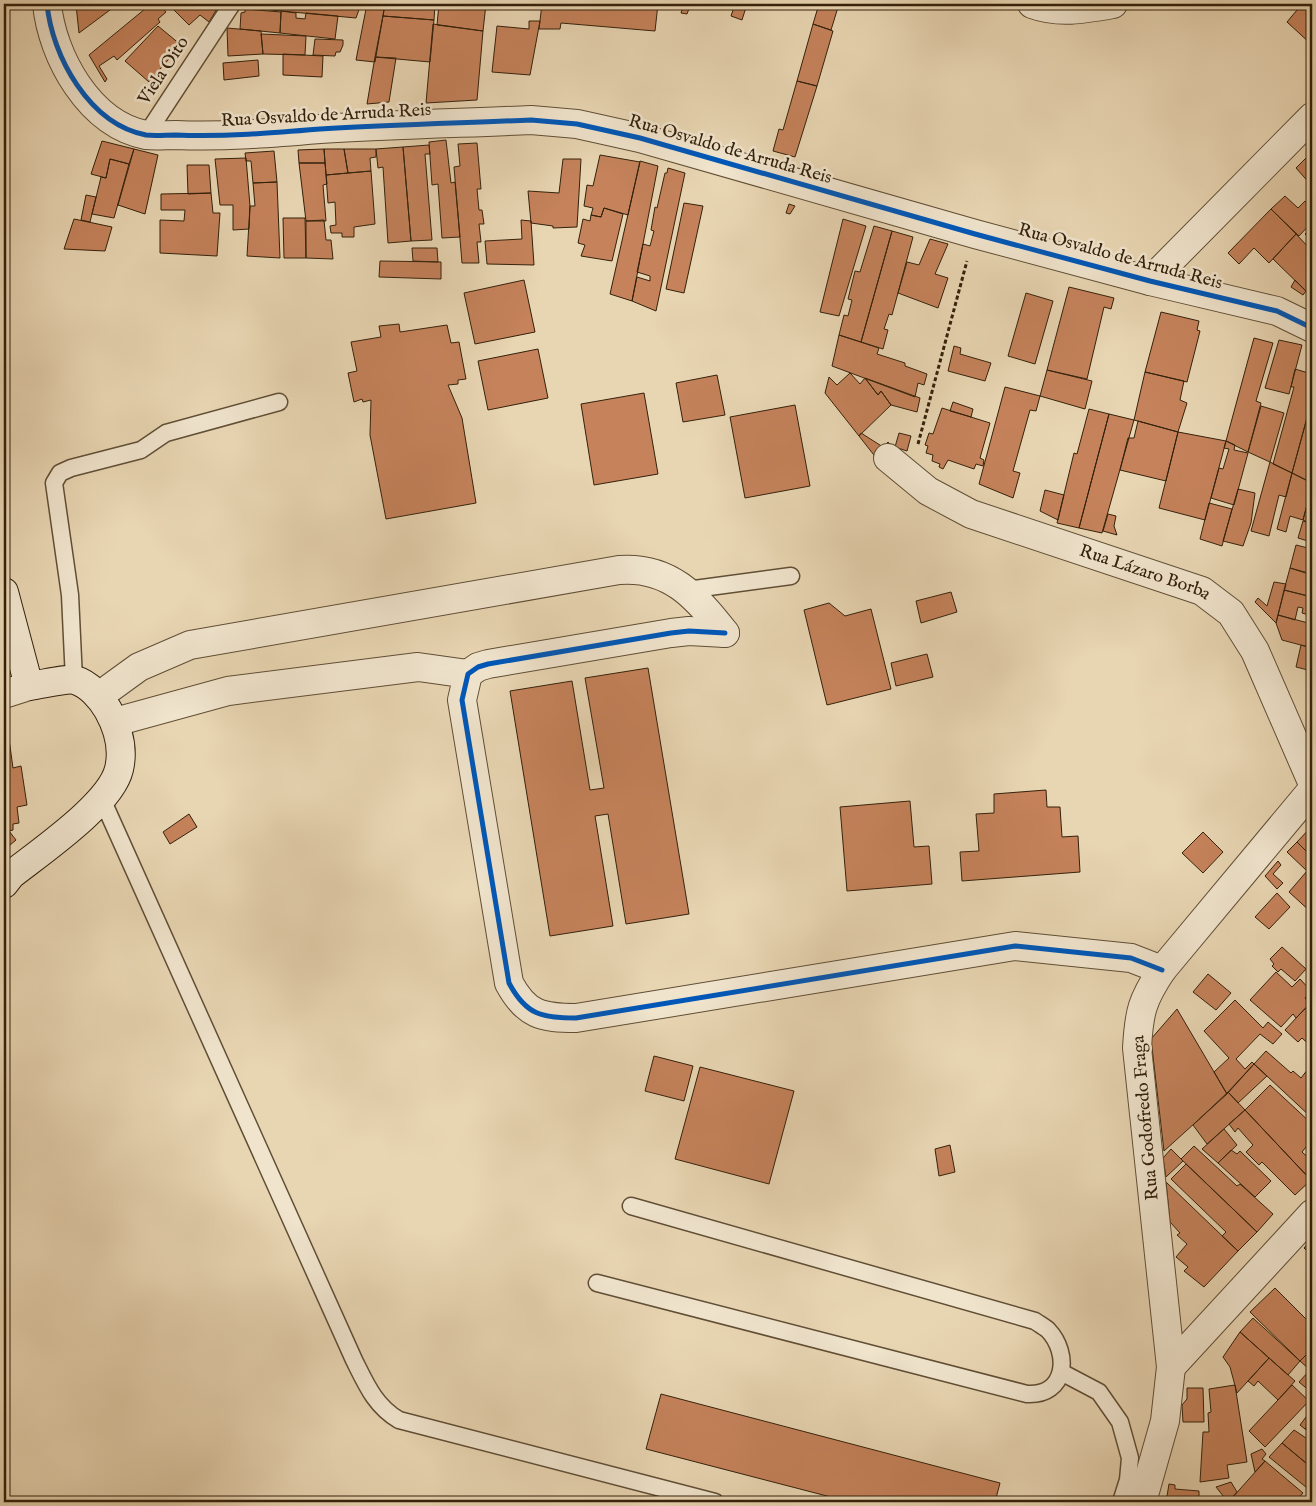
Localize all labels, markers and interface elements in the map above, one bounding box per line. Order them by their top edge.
street label: Viela Oito [133,32,195,110]
street label: Rua Osvaldo de Arruda Reis [220,99,432,133]
street label: Rua Osvaldo de Arruda Reis [626,110,834,190]
street label: Rua Osvaldo de Arruda Reis [1015,219,1225,295]
street label: Rua Lázaro Borba [1076,539,1216,605]
street label: Rua Godofredo Fraga [1127,1034,1165,1202]

